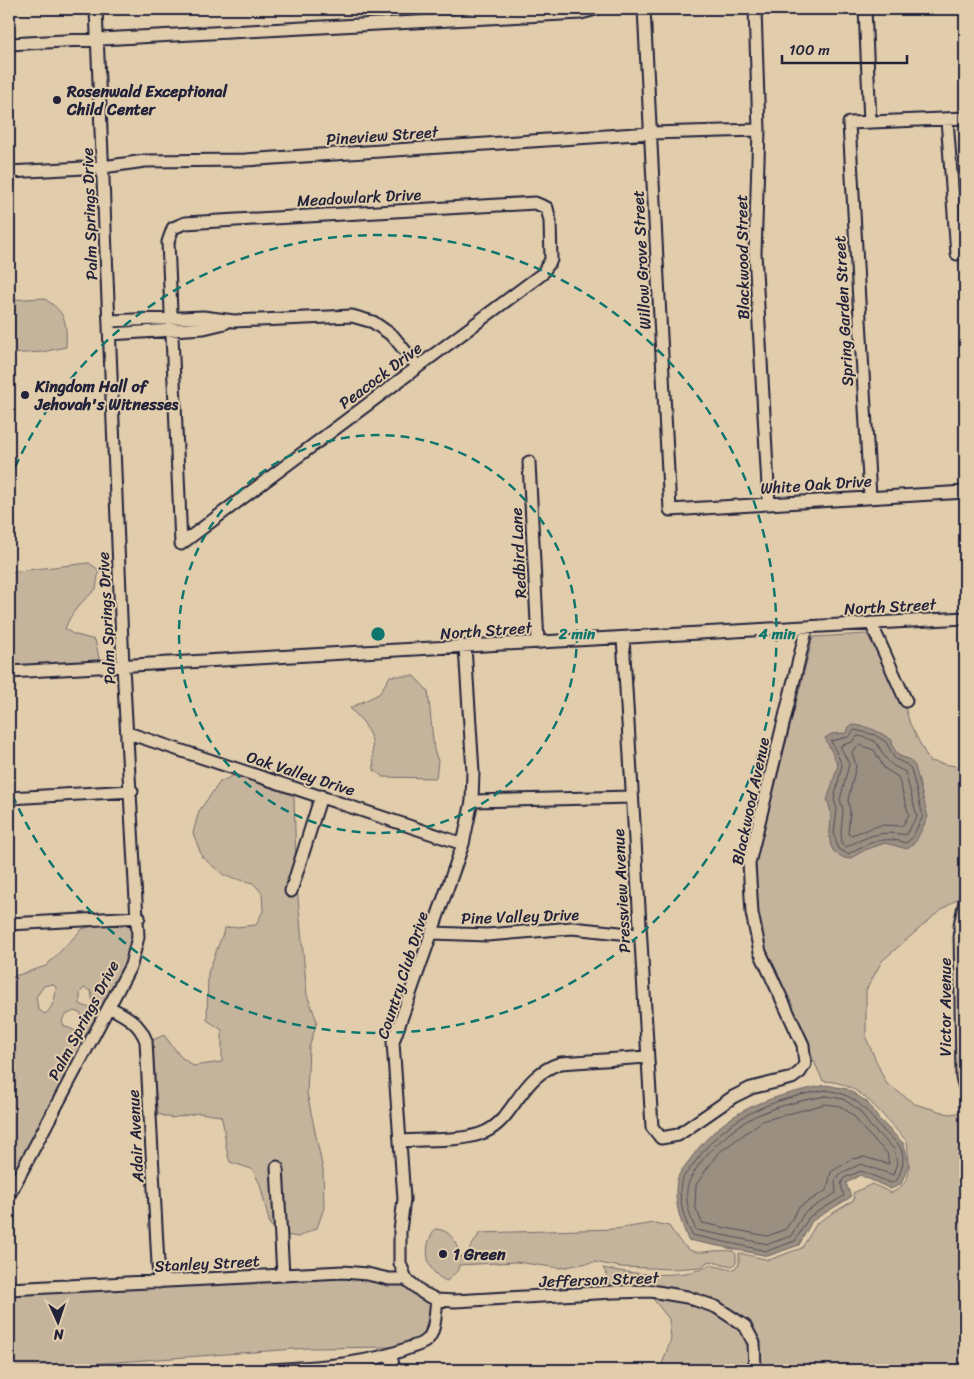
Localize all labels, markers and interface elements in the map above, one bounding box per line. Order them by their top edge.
scale bar [782,32,906,64]
text: 100 m [789,37,830,63]
place label: Rosenwald Exceptional Child Center [66,77,228,124]
marker: Rosenwald Exceptional Child Center [51,94,63,106]
street label: Pineview Street [325,117,440,154]
street label: Palm Springs Drive [73,147,106,281]
street label: Meadowlark Drive [296,180,422,215]
street label: Willow Grove Street [623,190,660,330]
street label: Blackwood Street [727,194,758,320]
street label: Spring Garden Street [825,235,862,387]
street label: Peacock Drive [332,334,428,417]
place label: Kingdom Hall of Jehovah's Witnesses [34,372,179,419]
marker: Kingdom Hall of Jehovah's Witnesses [19,389,31,401]
street label: White Oak Drive [759,466,873,503]
street label: Redbird Lane [502,507,535,599]
street label: Palm Springs Drive [89,551,124,685]
street label: North Street [843,590,937,623]
street label: North Street [439,613,533,648]
text: 2 min [558,621,596,647]
text: 4 min [757,621,796,647]
centre of rings [369,625,387,643]
street label: Blackwood Avenue [723,734,778,868]
street label: Oak Valley Drive [243,742,359,805]
street label: Pressview Avenue [604,828,639,954]
street label: Pine Valley Drive [460,900,580,933]
street label: Country Club Drive [368,907,437,1043]
street label: Palm Springs Drive [39,955,127,1086]
street label: Victor Avenue [931,958,960,1056]
street label: Adair Avenue [119,1089,152,1184]
place label: 1 Green [453,1240,506,1269]
street label: Stanley Street [154,1246,260,1281]
marker: 1 Green [437,1248,449,1260]
street label: Jefferson Street [538,1263,660,1296]
north arrow [32,1296,82,1346]
text: N [53,1322,65,1347]

